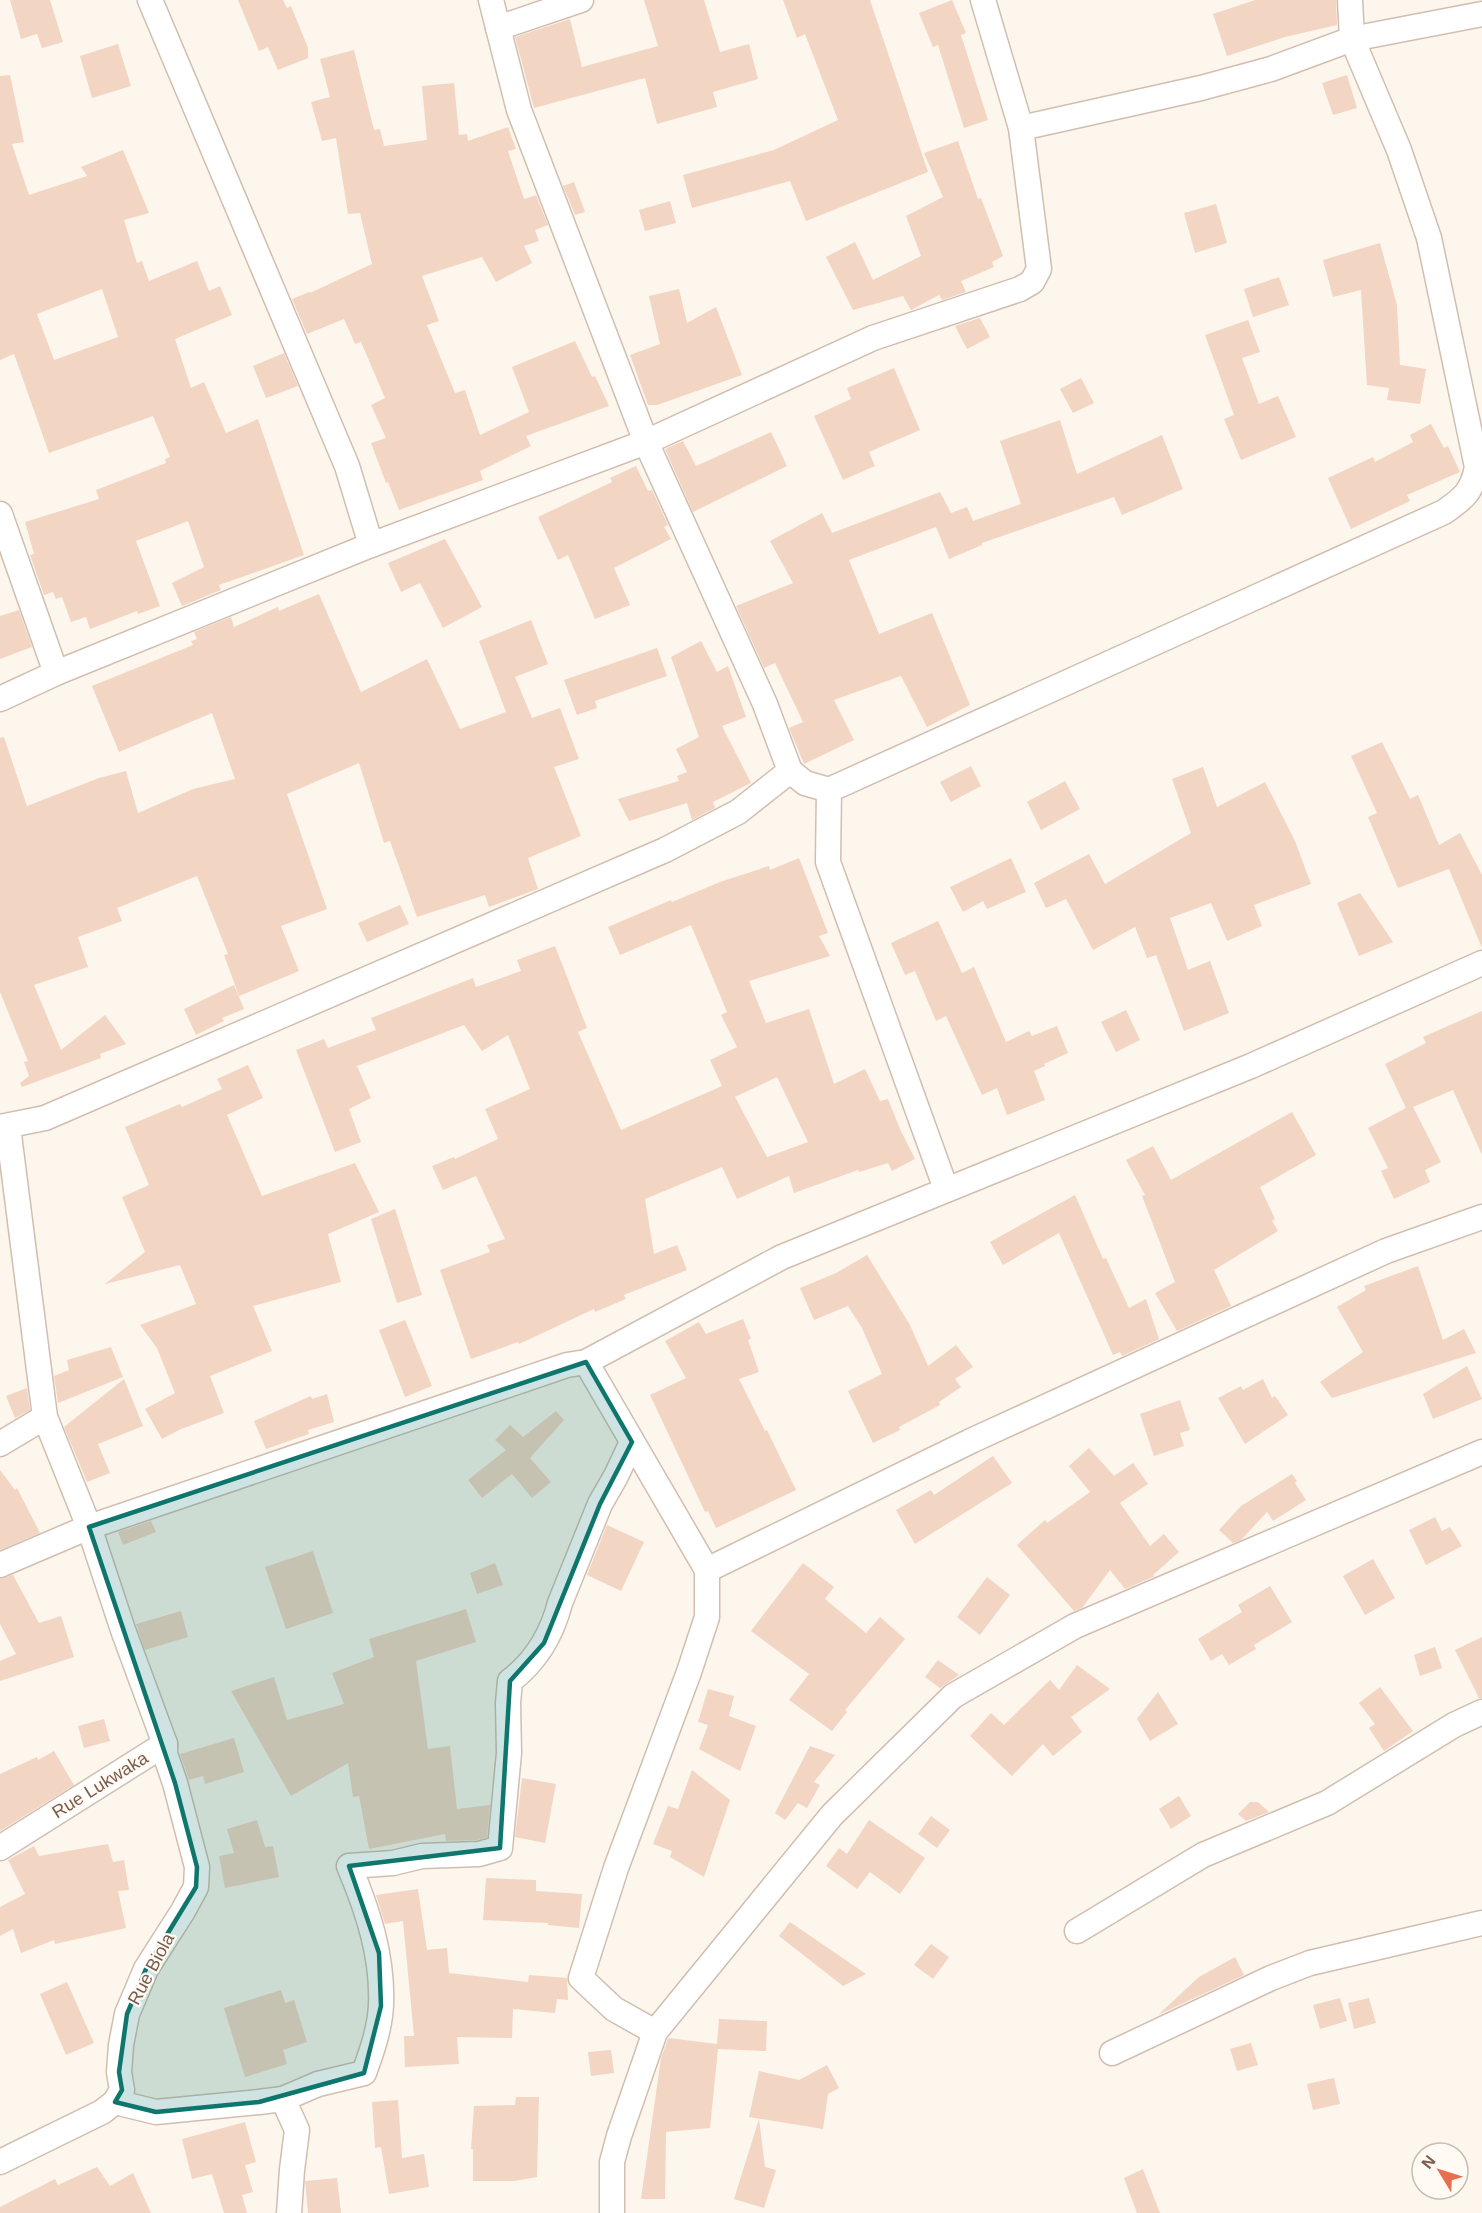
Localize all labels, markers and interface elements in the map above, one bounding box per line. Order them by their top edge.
street label: Rue Lukwaka [48,1747,152,1822]
street label: Rue Biola [124,1929,179,2008]
north arrow [1410,2141,1470,2201]
text: N [1418,2152,1439,2172]

